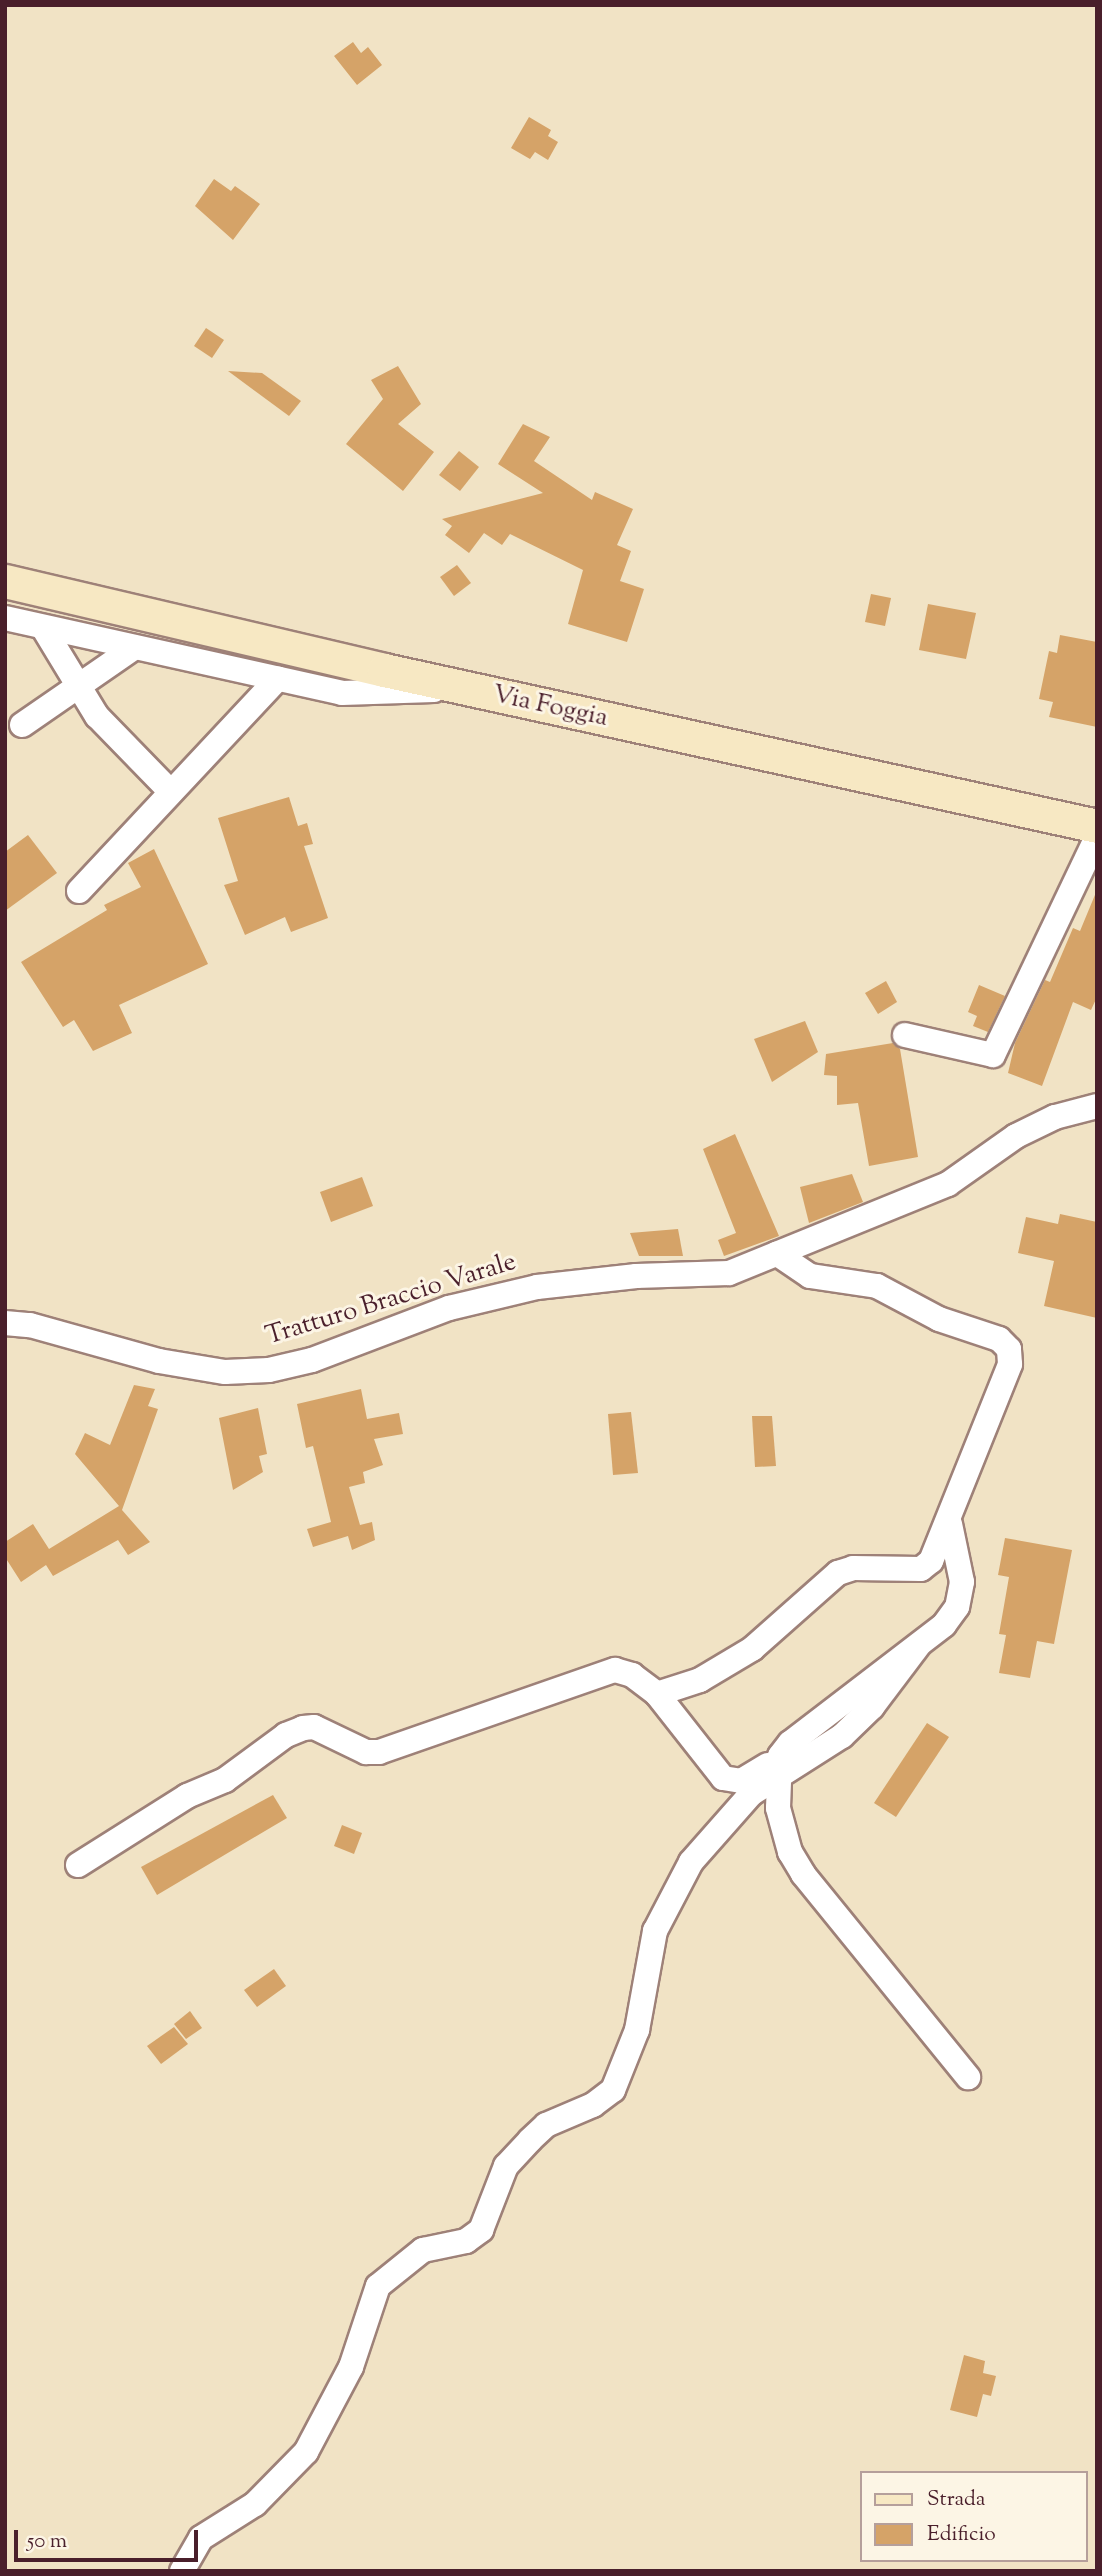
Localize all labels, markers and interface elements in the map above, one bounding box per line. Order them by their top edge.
street label: Via Foggia [489,680,611,734]
street label: Tratturo Braccio Varale [262,1247,520,1353]
legend [860,2471,1088,2562]
text: Strada [927,2485,986,2515]
scale bar [18,2516,201,2560]
text: Edificio [927,2520,996,2550]
text: 50 m [27,2527,67,2557]

